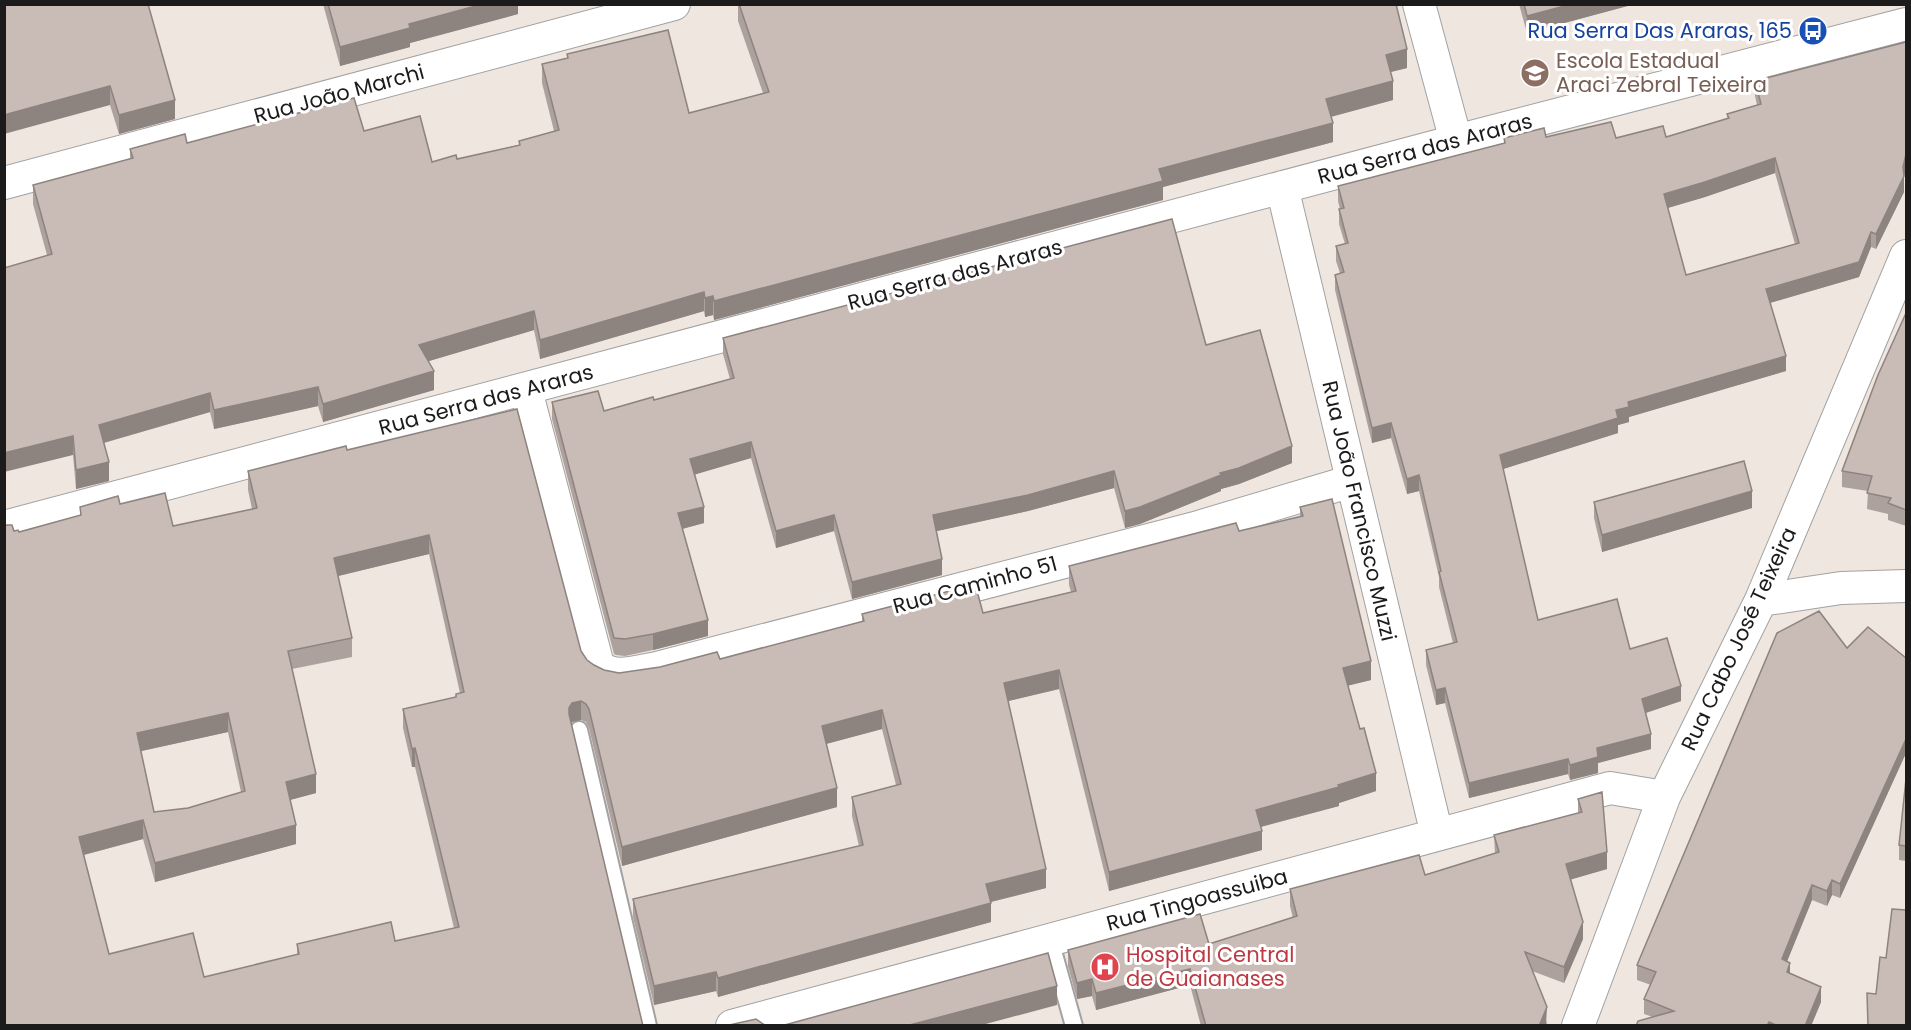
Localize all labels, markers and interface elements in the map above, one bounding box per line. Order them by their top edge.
bus stop icon: Rua Serra Das Araras, 165 [1797,15,1829,47]
place label: Rua Serra Das Araras, 165 [1527,16,1792,45]
place label: Escola Estadual Araci Zebral Teixeira [1556,46,1767,99]
street label: Rua João Marchi [250,57,427,130]
school or university icon: Escola Estadual Araci Zebral Teixeira [1519,57,1551,89]
street label: Rua Serra das Araras [1314,106,1535,191]
street label: Rua Serra das Araras [844,232,1065,317]
street label: Rua Serra das Araras [375,357,596,442]
street label: Rua João Francisco Muzzi [1315,378,1404,644]
street label: Rua Cabo José Teixeira [1674,522,1803,755]
street label: Rua Caminho 51 [889,549,1060,620]
street label: Rua Tingoassuiba [1103,861,1291,938]
place label: Hospital Central de Guaianases [1126,940,1294,993]
hospital icon: Hospital Central de Guaianases [1089,951,1121,983]

